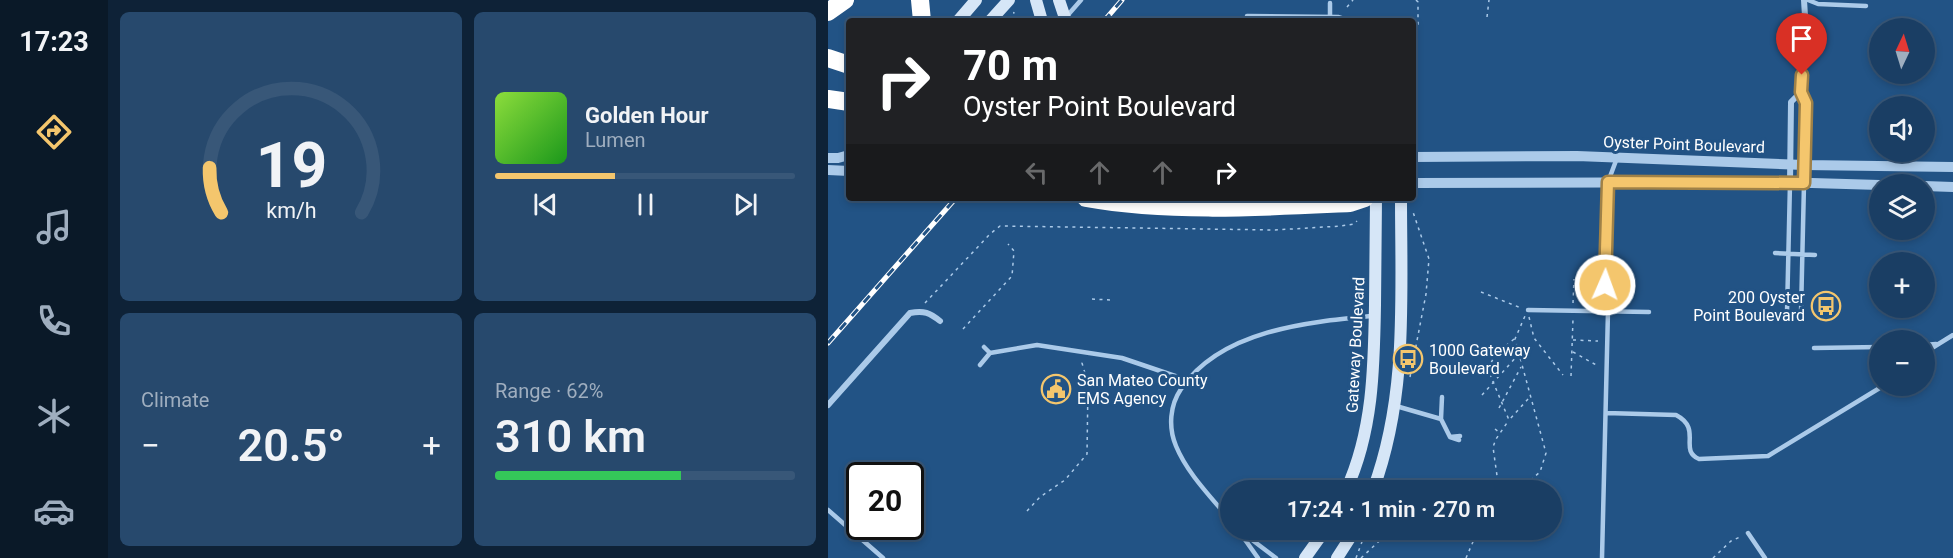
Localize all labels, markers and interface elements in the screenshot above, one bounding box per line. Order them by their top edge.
pin [1776,13,1827,75]
north arrow [1869,18,1935,84]
map controls [1869,18,1935,396]
icon: arrive [1785,22,1818,55]
text: 17:23 [19,26,89,58]
text: 70 m [963,41,1058,90]
icon: right [864,42,942,120]
text: Oyster Point Boulevard [963,91,1236,123]
button: sound [1869,96,1935,162]
text: Golden Hour [585,103,709,128]
icon: directions [33,111,75,153]
text: Lumen [585,128,646,152]
text: 19 [255,130,327,203]
street label: Oyster Point Boulevard [1603,132,1765,157]
icon: left [1020,156,1053,189]
icon: ahead [1083,156,1116,189]
icon: ahead [1146,156,1179,189]
icon: right [1209,156,1242,189]
button: layers [1869,174,1935,240]
icon: previous [529,188,562,221]
icon: pause [629,188,662,221]
icon: next [729,188,762,221]
text: km/h [266,199,316,224]
icon: music [33,206,75,248]
button: + [1869,252,1935,318]
position arrow [1573,253,1637,317]
street label: Gateway Boulevard [1342,276,1369,414]
place label: 200 Oyster Point Boulevard [1693,288,1806,325]
bus stop icon: 200 Oyster Point Boulevard [1810,290,1842,322]
icon: phone [33,300,75,342]
button: − [1869,330,1935,396]
place label: 1000 Gateway Boulevard [1429,341,1531,378]
bus stop icon: 1000 Gateway Boulevard [1392,343,1424,375]
place label: San Mateo County EMS Agency [1077,371,1208,408]
public building icon: San Mateo County EMS Agency [1040,373,1072,405]
text: Range · 62% [495,379,603,403]
text: Climate [141,388,209,412]
icon: climate [33,395,75,437]
text: 310 km [495,410,646,463]
text: 20.5° [237,419,345,472]
text: − [141,426,160,465]
text: + [422,426,441,465]
speed limit sign: 20 [846,462,924,540]
icon: car [33,490,75,532]
text: 17:24 · 1 min · 270 m [1287,497,1495,522]

